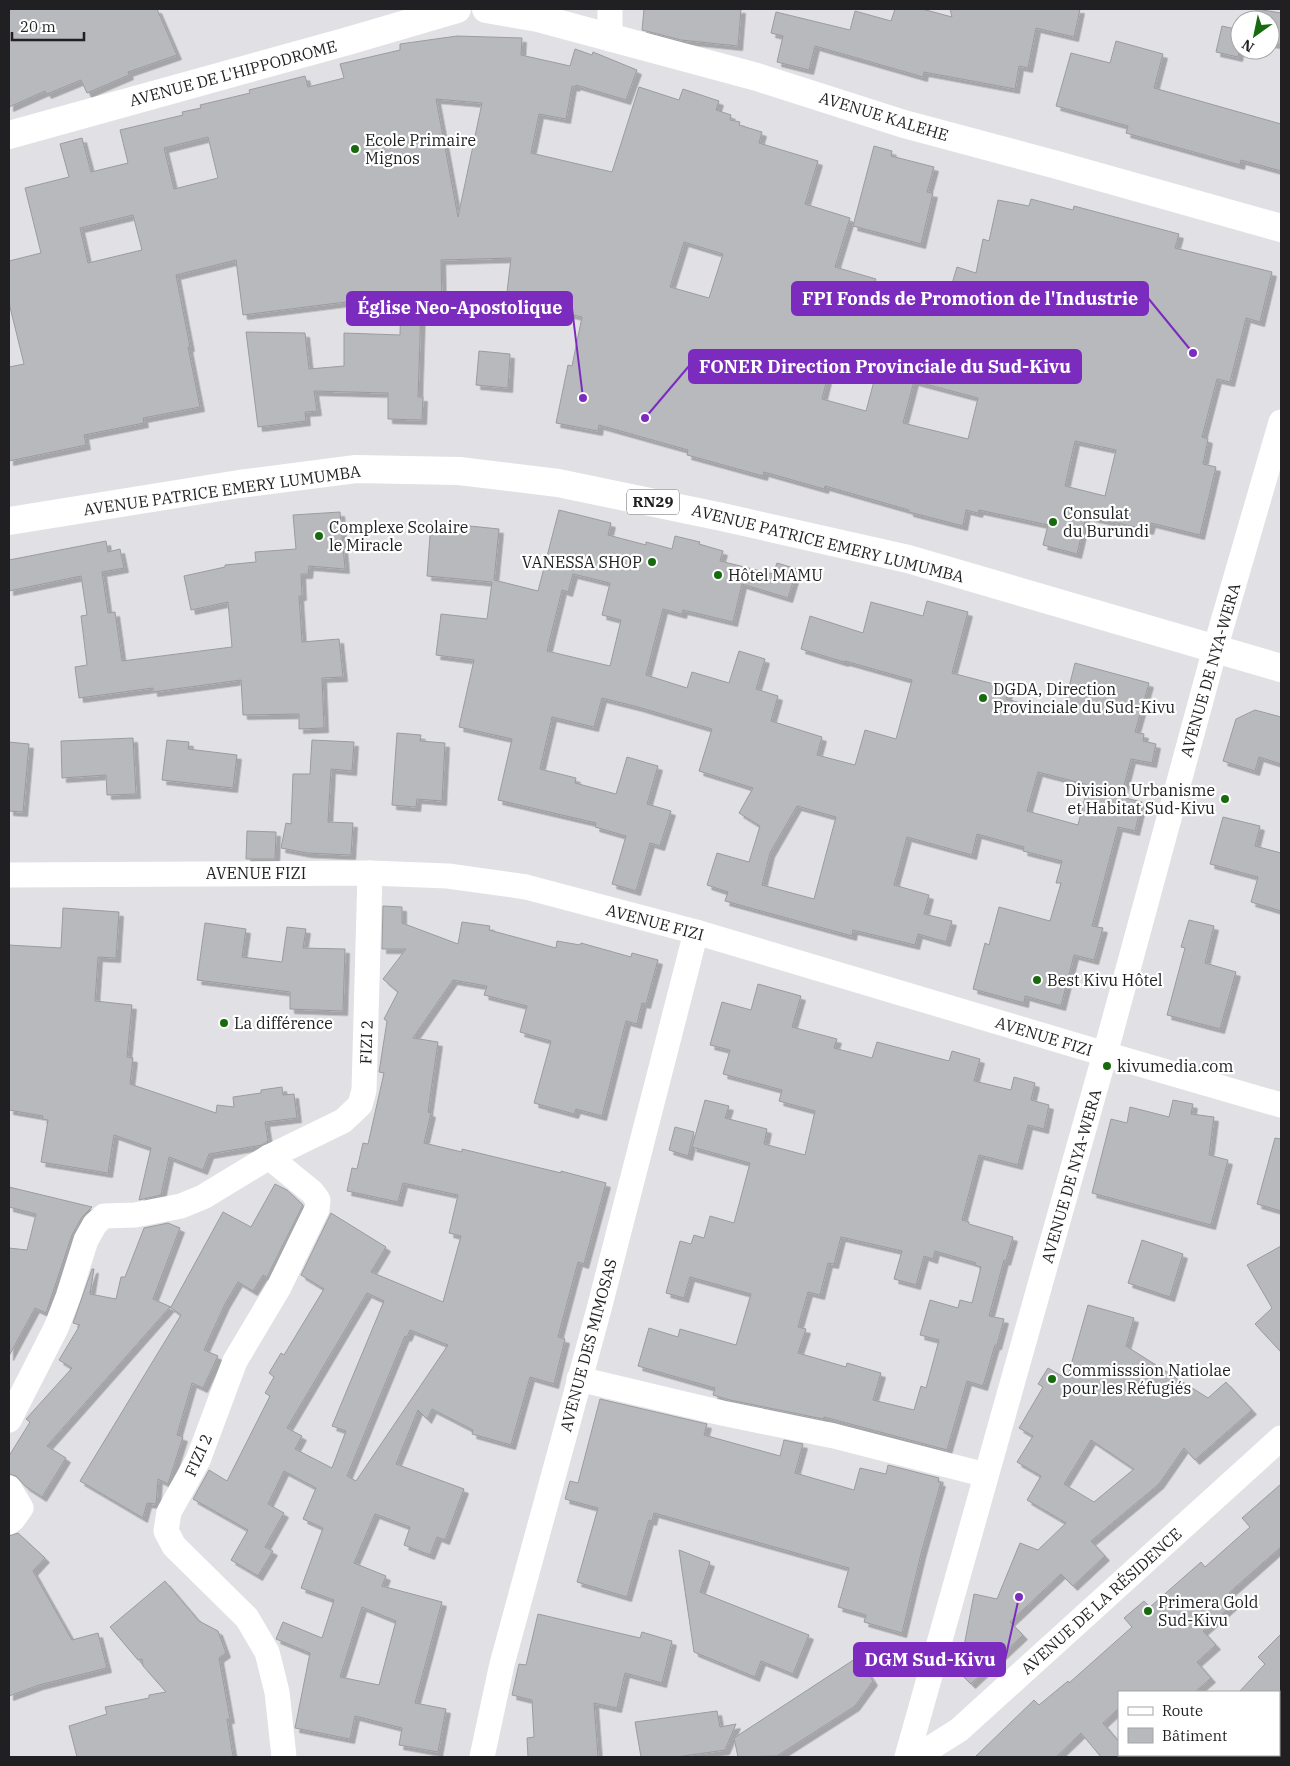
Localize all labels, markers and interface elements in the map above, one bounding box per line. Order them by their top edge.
scale bar [12,10,85,42]
north arrow [1230,10,1280,60]
text: 20 m [20,17,56,36]
text: N [1238,35,1257,56]
street label: AVENUE DE L'HIPPODROME [127,36,339,110]
street label: AVENUE KALEHE [817,87,951,145]
place label: Ecole Primaire Mignos [365,130,476,168]
marker: Ecole Primaire Mignos [349,143,361,155]
callout: FPI Fonds de Promotion de l'Industrie [792,282,1148,315]
text: FPI Fonds de Promotion de l'Industrie [802,287,1138,310]
callout: Église Neo-Apostolique [347,292,572,325]
text: Église Neo-Apostolique [358,295,562,319]
callout: FONER Direction Provinciale du Sud-Kivu [689,350,1081,383]
text: FONER Direction Provinciale du Sud-Kivu [699,355,1071,378]
street label: AVENUE PATRICE EMERY LUMUMBA [82,461,362,519]
road number: RN29 [627,490,679,514]
street label: AVENUE PATRICE EMERY LUMUMBA [690,499,966,587]
place label: Consulat du Burundi [1063,503,1149,541]
marker: Consulat du Burundi [1047,516,1059,528]
place label: Complexe Scolaire le Miracle [329,517,468,555]
marker: Complexe Scolaire le Miracle [313,530,325,542]
place label: VANESSA SHOP [522,552,642,572]
marker: VANESSA SHOP [646,556,658,568]
place label: Hôtel MAMU [728,565,823,585]
marker: Hôtel MAMU [712,569,724,581]
street label: AVENUE DE NYA-WERA [1176,581,1244,759]
place label: DGDA, Direction Provinciale du Sud-Kivu [993,679,1175,717]
marker: DGDA, Direction Provinciale du Sud-Kivu [977,692,989,704]
place label: Division Urbanisme et Habitat Sud-Kivu [1065,780,1215,818]
marker: Division Urbanisme et Habitat Sud-Kivu [1219,793,1231,805]
street label: AVENUE FIZI [206,863,306,883]
street label: AVENUE FIZI [604,899,706,945]
place label: Best Kivu Hôtel [1047,970,1163,990]
marker: Best Kivu Hôtel [1031,974,1043,986]
street label: AVENUE FIZI [993,1012,1095,1060]
place label: La différence [234,1013,333,1033]
marker: La différence [218,1017,230,1029]
street label: FIZI 2 [355,1019,377,1065]
place label: kivumedia.com [1117,1056,1234,1076]
marker: kivumedia.com [1101,1060,1113,1072]
street label: AVENUE DE NYA-WERA [1037,1087,1105,1265]
street label: AVENUE DES MIMOSAS [555,1256,621,1434]
place label: Commisssion Natiolae pour les Réfugiés [1062,1360,1231,1398]
marker: Commisssion Natiolae pour les Réfugiés [1046,1373,1058,1385]
street label: FIZI 2 [180,1431,216,1479]
street label: AVENUE DE LA RÉSIDENCE [1016,1523,1186,1679]
place label: Primera Gold Sud-Kivu [1158,1592,1259,1630]
marker: Primera Gold Sud-Kivu [1142,1605,1154,1617]
callout: DGM Sud-Kivu [854,1643,1005,1676]
text: DGM Sud-Kivu [864,1648,996,1671]
legend [1118,1691,1280,1756]
text: Route [1162,1701,1203,1720]
text: Bâtiment [1162,1726,1227,1745]

